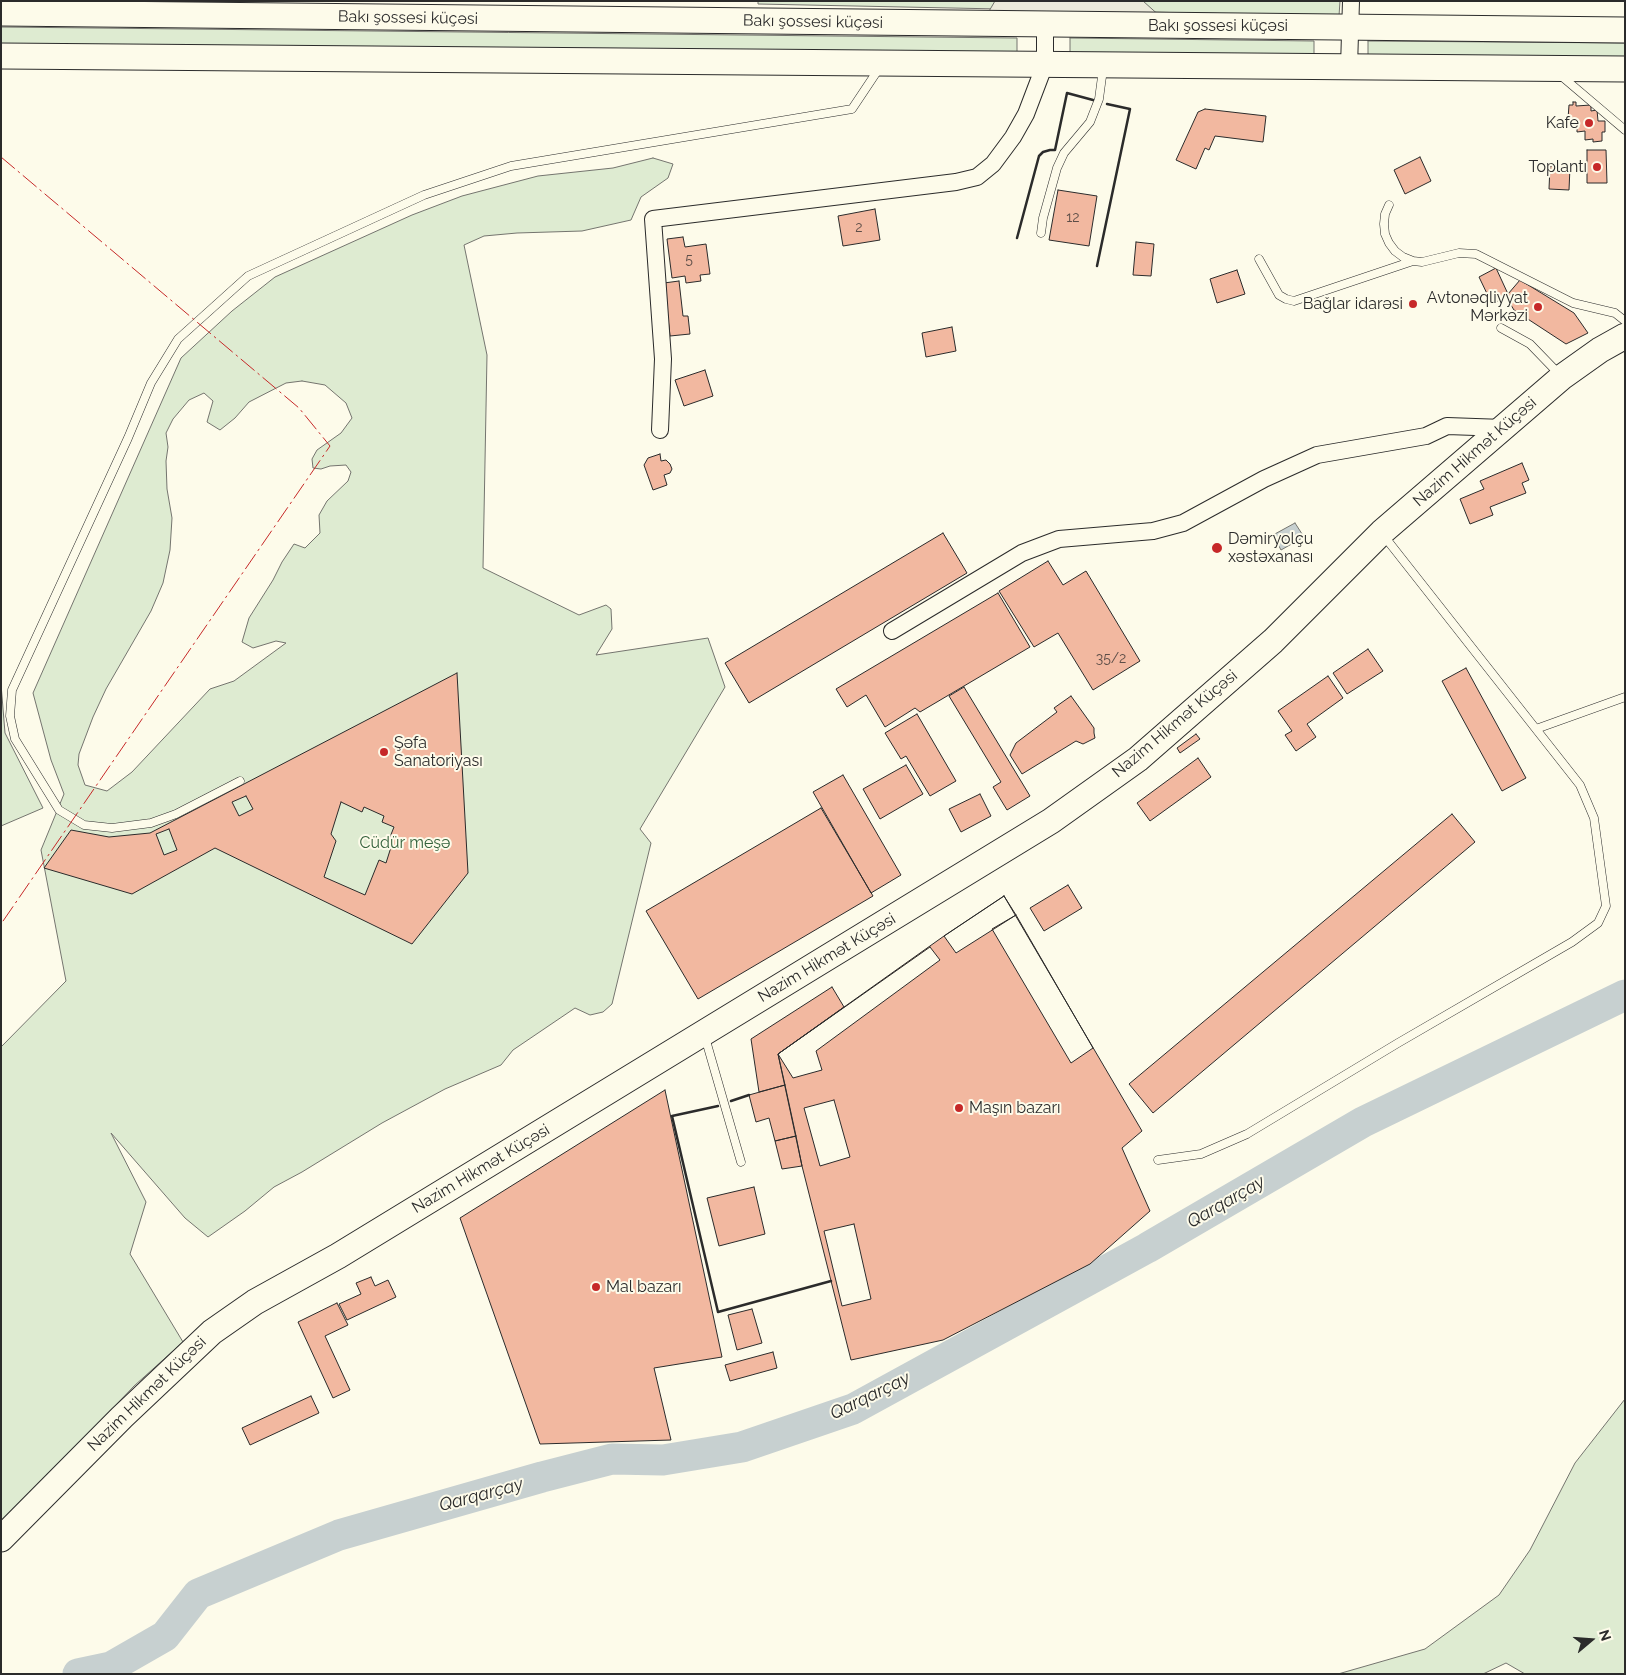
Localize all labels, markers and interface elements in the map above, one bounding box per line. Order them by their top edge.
street label: Bakı şossesi küçəsi [338,7,478,29]
street label: Bakı şossesi küçəsi [743,11,883,33]
street label: Bakı şossesi küçəsi [1148,16,1288,36]
place label: Kafe [1546,113,1579,133]
marker: Kafe [1583,117,1595,129]
place label: Toplantı [1528,157,1587,177]
marker: Toplantı [1591,161,1603,173]
house number: 12 [1066,210,1080,226]
house number: 2 [855,220,863,236]
house number: 5 [685,252,693,268]
place label: Avtonəqliyyat Mərkəzi [1427,288,1528,326]
place label: Bağlar idarəsi [1303,294,1403,314]
marker: Bağlar idarəsi [1407,298,1419,310]
marker: Avtonəqliyyat Mərkəzi [1532,301,1544,313]
street label: Nazim Hikmət Küçəsi [1409,393,1541,511]
place label: Dəmiryolçu xəstəxanası [1228,529,1313,567]
marker: Dəmiryolçu xəstəxanası [1210,541,1224,555]
house number: 35/2 [1096,651,1126,667]
street label: Nazim Hikmət Küçəsi [1109,666,1241,782]
place label: Şəfa Sanatoriyası [394,733,483,771]
marker: Şəfa Sanatoriyası [378,746,390,758]
park label: Cüdür meşə [360,833,450,853]
street label: Nazim Hikmət Küçəsi [755,909,899,1007]
place label: Maşın bazarı [969,1098,1061,1118]
marker: Maşın bazarı [953,1102,965,1114]
street label: Nazim Hikmət Küçəsi [409,1120,553,1218]
water label: Qarqarçay [1183,1171,1269,1233]
place label: Mal bazarı [606,1277,681,1297]
marker: Mal bazarı [590,1281,602,1293]
street label: Nazim Hikmət Küçəsi [84,1332,210,1456]
water label: Qarqarçay [827,1367,913,1425]
water label: Qarqarçay [437,1473,525,1517]
north arrow [1566,1615,1616,1665]
text: N [1596,1628,1615,1643]

